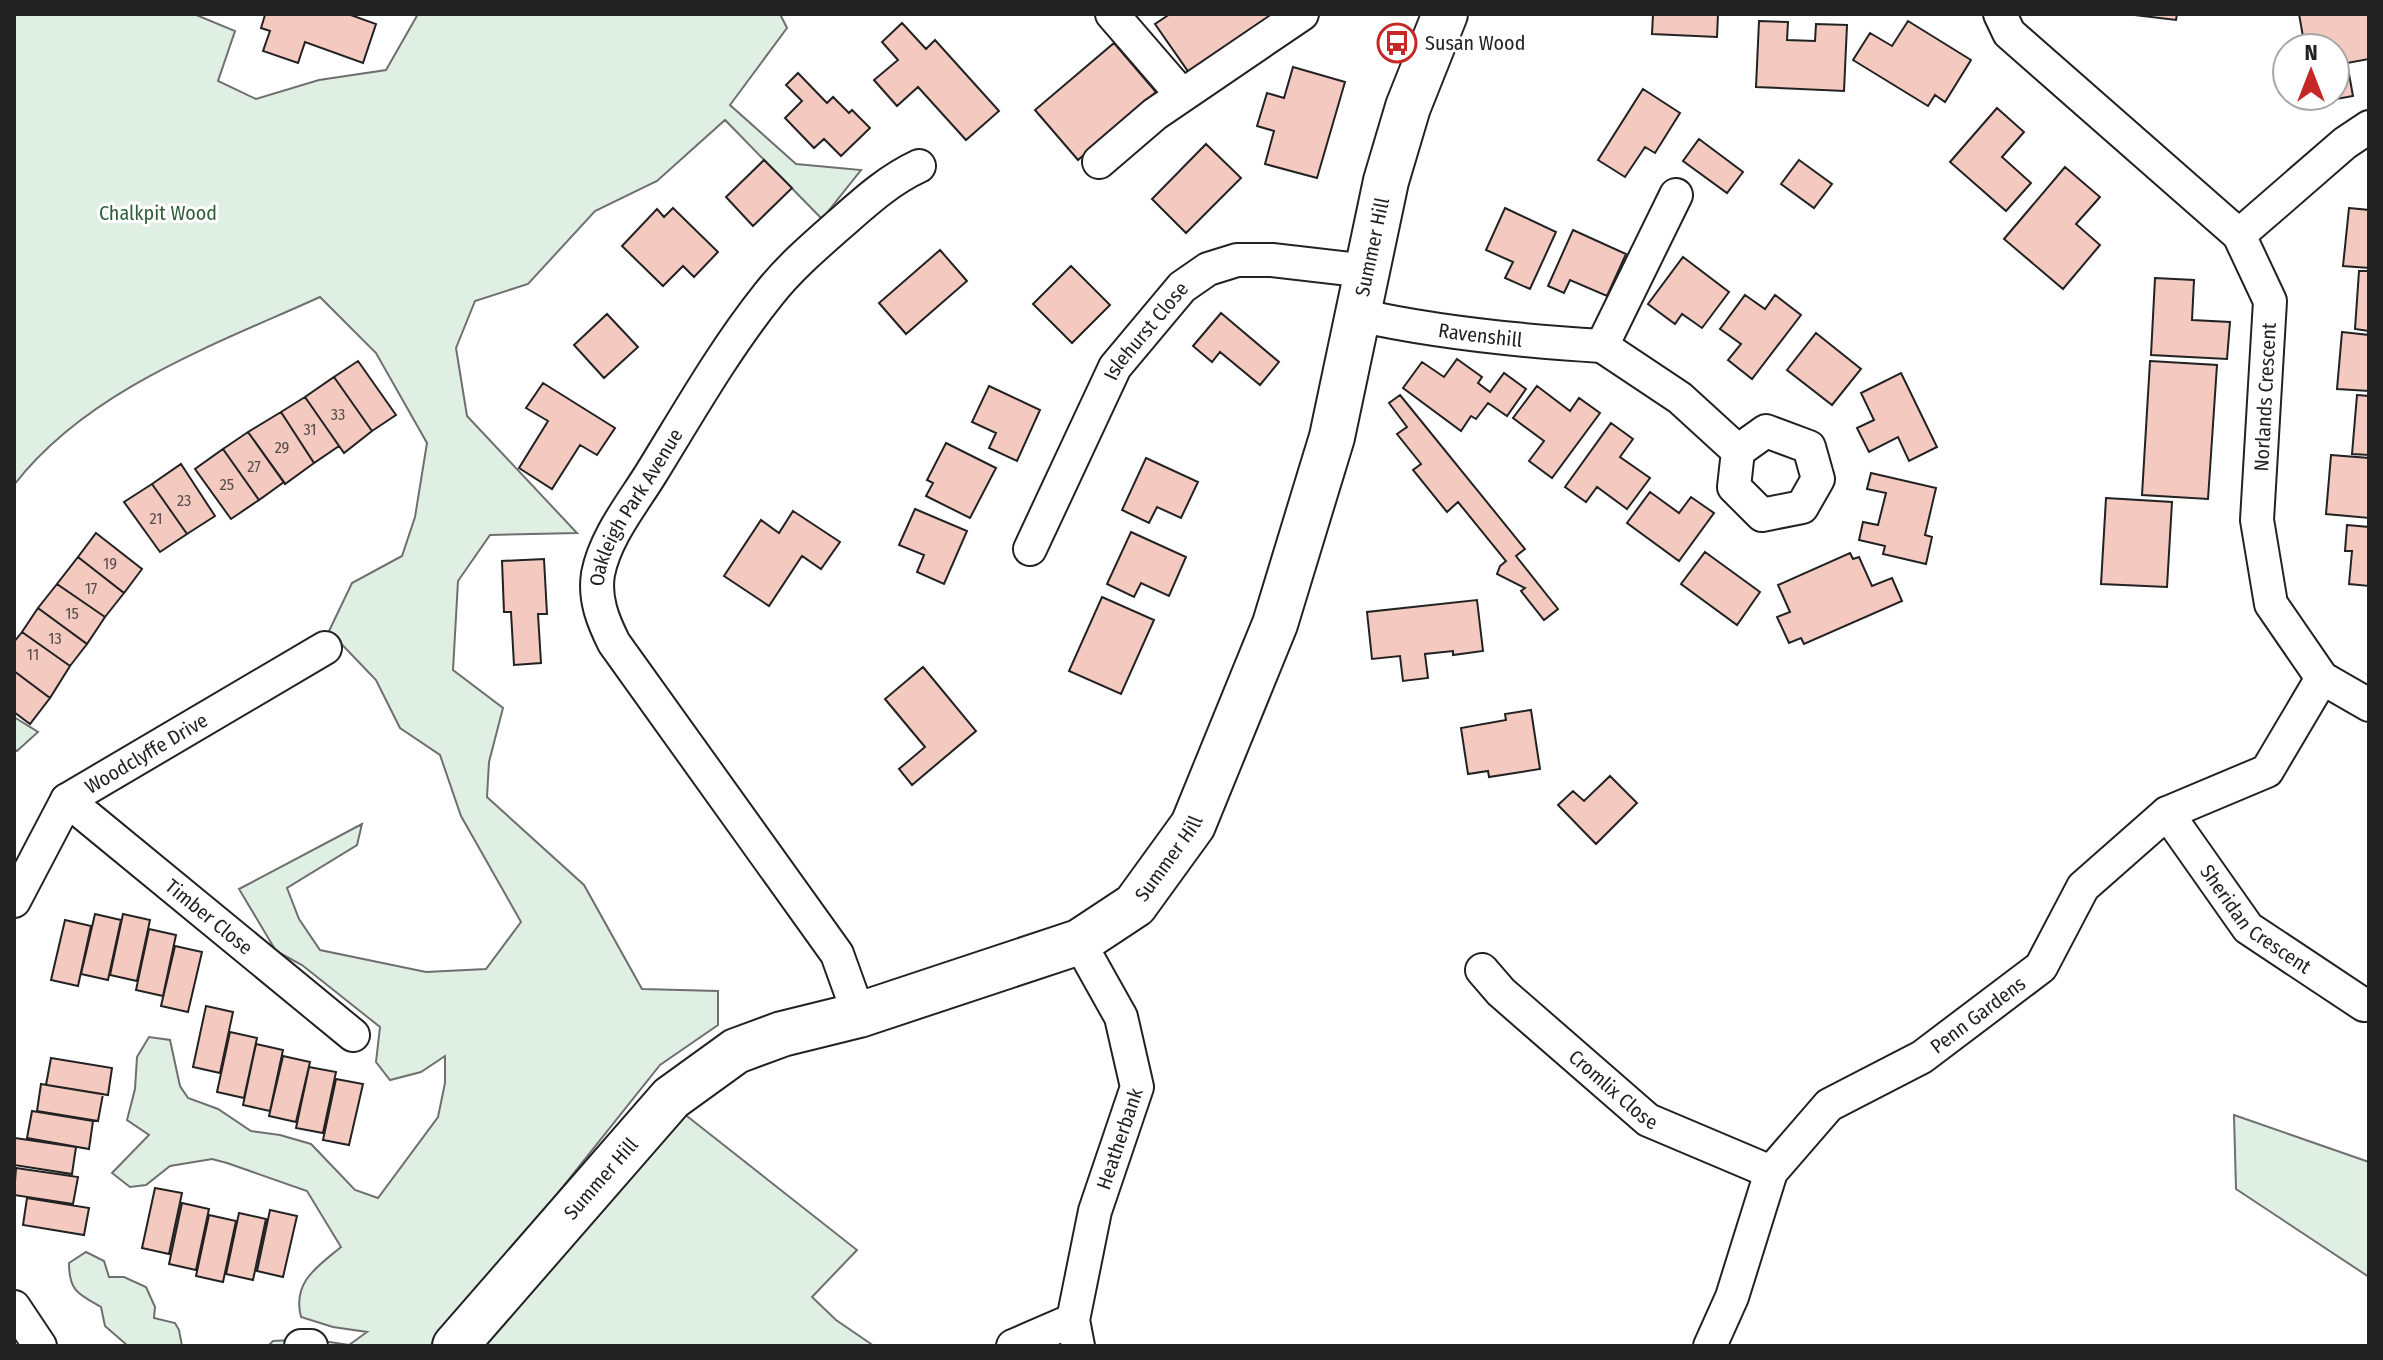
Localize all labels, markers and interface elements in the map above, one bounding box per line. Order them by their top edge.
bus stop icon: Susan Wood [1376,22,1418,64]
place label: Susan Wood [1425,31,1525,55]
north arrow [2271,32,2351,112]
text: N [2304,39,2318,66]
street label: Summer Hill [1350,195,1394,299]
park label: Chalkpit Wood [99,201,217,225]
street label: Islehurst Close [1099,277,1193,384]
street label: Ravenshill [1437,318,1523,352]
street label: Norlands Crescent [2249,322,2281,472]
house number: 33 [331,405,345,424]
house number: 31 [303,420,317,439]
street label: Oakleigh Park Avenue [585,424,688,587]
house number: 29 [275,438,290,457]
house number: 27 [247,457,261,476]
house number: 25 [220,475,234,494]
house number: 23 [177,491,191,510]
house number: 21 [150,509,162,528]
house number: 19 [103,554,117,573]
house number: 17 [85,579,98,598]
house number: 15 [65,604,79,623]
house number: 13 [48,629,62,648]
house number: 11 [27,645,39,664]
street label: Woodclyffe Drive [81,708,212,799]
street label: Summer Hill [1130,812,1208,906]
street label: Sheridan Crescent [2195,860,2316,979]
street label: Timber Close [161,874,258,960]
street label: Penn Gardens [1926,971,2030,1058]
street label: Cromlix Close [1564,1045,1661,1135]
street label: Heatherbank [1091,1084,1148,1193]
street label: Summer Hill [559,1133,643,1224]

